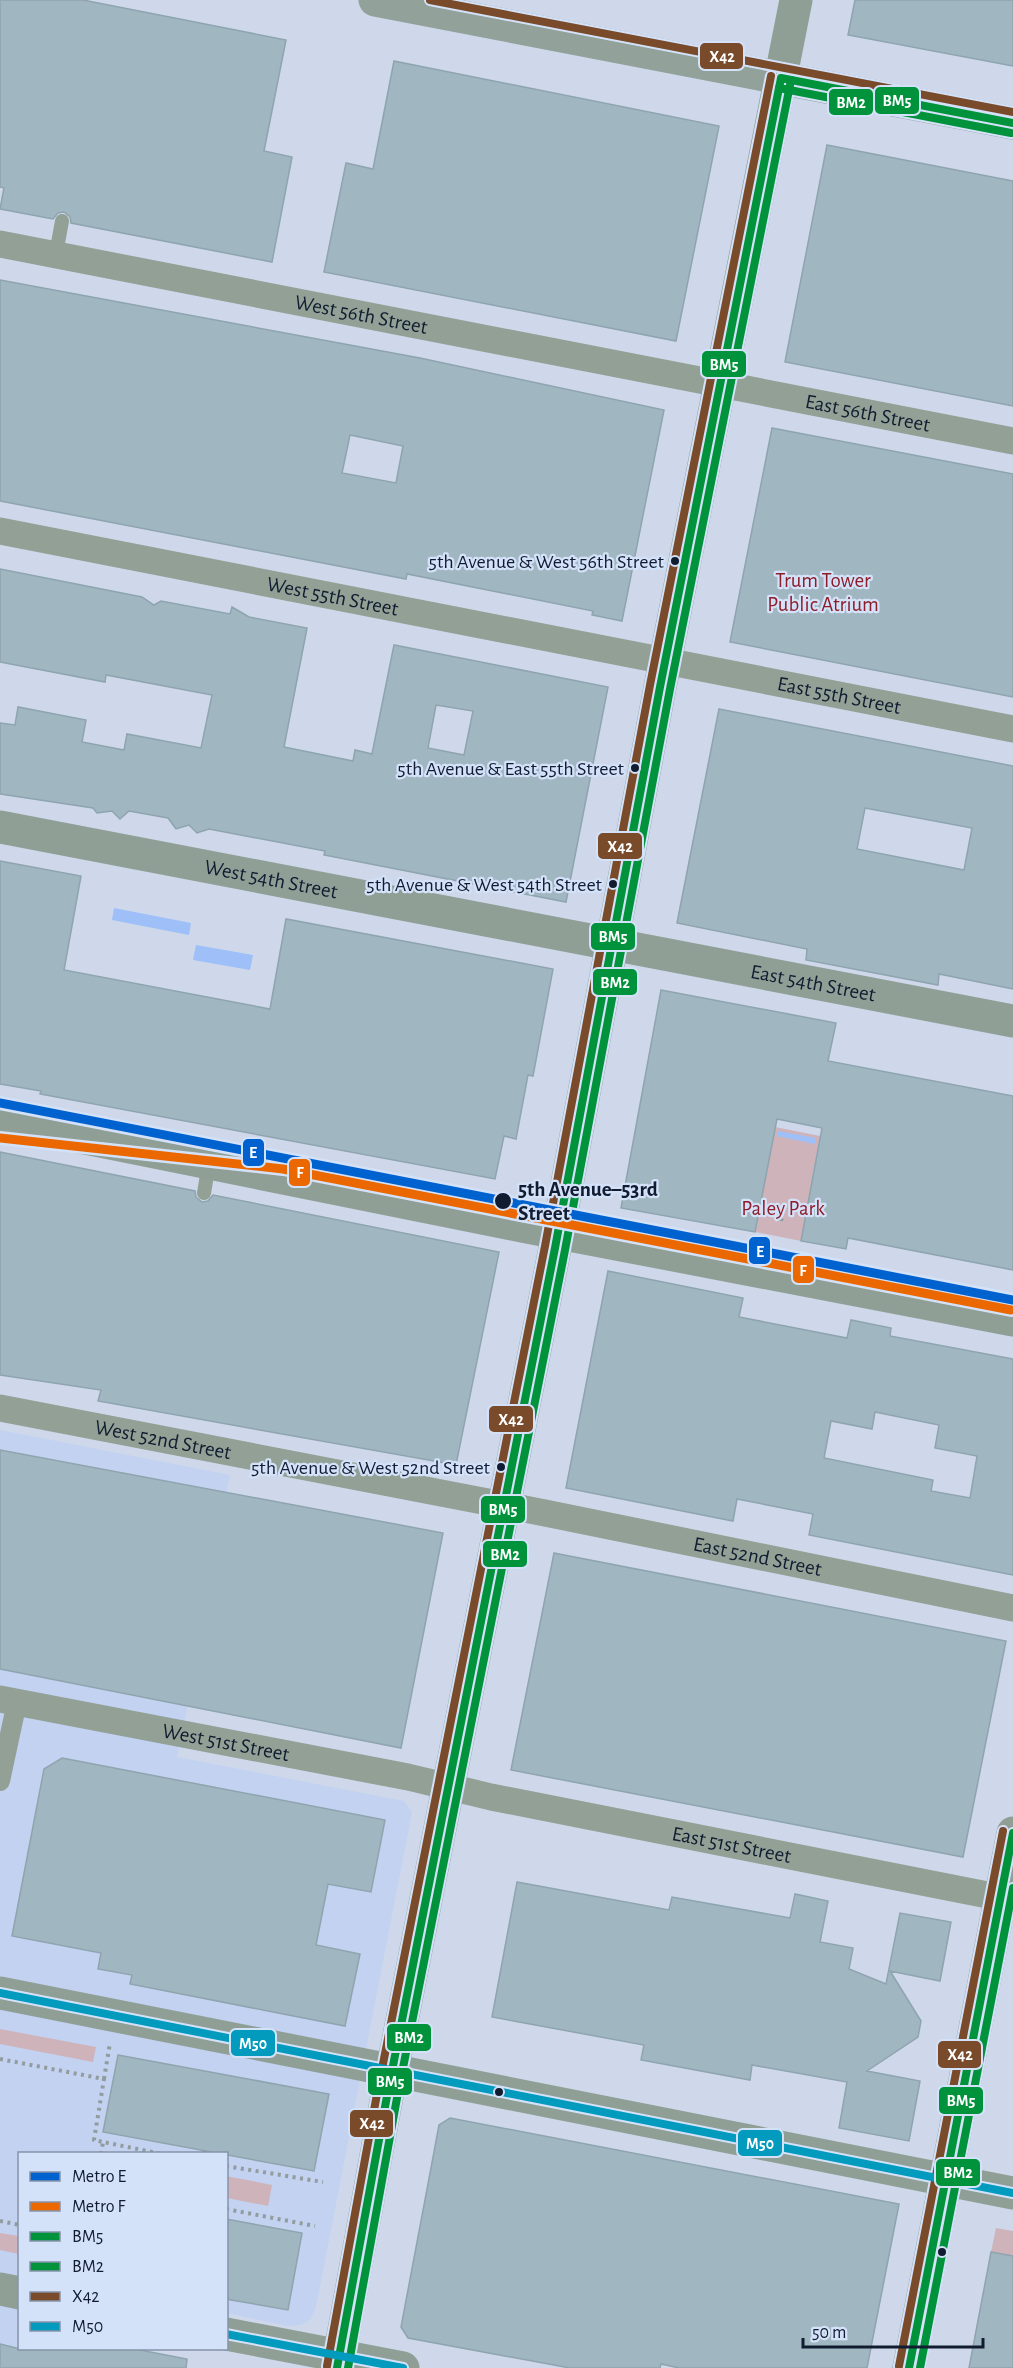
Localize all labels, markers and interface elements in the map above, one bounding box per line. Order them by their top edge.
line badge: X42 [699,42,744,70]
text: X42 [709,49,735,65]
line badge: BM5 [874,86,920,115]
line badge: BM2 [828,88,874,116]
text: BM5 [883,93,912,109]
text: BM2 [836,95,866,111]
street label: West 56th Street [293,292,430,338]
line badge: BM5 [701,350,747,378]
text: BM5 [710,357,739,373]
street label: East 56th Street [804,391,932,436]
place label: 5th Avenue & West 56th Street [429,552,665,572]
marker: 5th Avenue & West 56th Street [669,555,681,567]
park label: Trum Tower Public Atrium [767,570,879,615]
street label: West 55th Street [265,573,400,620]
street label: East 55th Street [775,673,903,718]
place label: 5th Avenue & East 55th Street [397,759,625,779]
marker: 5th Avenue & East 55th Street [629,762,641,774]
line badge: X42 [597,832,643,860]
text: X42 [607,839,633,855]
street label: West 54th Street [203,856,340,902]
place label: 5th Avenue & West 54th Street [366,875,603,895]
marker: 5th Avenue & West 54th Street [607,878,619,890]
line badge: BM5 [590,922,636,951]
text: BM5 [599,929,628,945]
street label: East 54th Street [749,961,878,1006]
line badge: BM2 [592,968,638,996]
text: BM2 [600,975,630,991]
line badge: E [242,1138,265,1167]
text: E [249,1145,257,1161]
line badge: F [288,1158,311,1187]
text: F [296,1165,304,1181]
place label: 5th Avenue–53rd Street [518,1179,658,1224]
marker: 5th Avenue–53rd Street [493,1191,513,1211]
park label: Paley Park [741,1198,825,1219]
line badge: E [748,1236,771,1265]
text: E [756,1244,764,1260]
line badge: F [792,1255,815,1284]
text: F [799,1263,807,1279]
line badge: X42 [488,1405,534,1433]
text: X42 [498,1412,524,1428]
street label: West 52nd Street [93,1416,233,1463]
place label: 5th Avenue & West 52nd Street [251,1458,491,1478]
marker: 5th Avenue & West 52nd Street [495,1461,507,1473]
line badge: BM5 [480,1495,526,1524]
text: BM5 [489,1502,518,1518]
street label: East 52nd Street [692,1533,824,1580]
line badge: BM2 [482,1540,528,1568]
text: BM2 [490,1547,520,1563]
street label: West 51st Street [161,1720,291,1765]
street label: East 51st Street [670,1823,793,1867]
line badge: BM2 [386,2023,432,2052]
line badge: M50 [230,2029,276,2057]
text: BM2 [394,2030,424,2046]
text: M50 [239,2036,267,2052]
line badge: X42 [937,2040,982,2069]
text: X42 [947,2047,973,2063]
line badge: BM5 [367,2067,413,2096]
text: BM5 [376,2074,405,2090]
unlabelled marker [493,2086,505,2098]
line badge: BM5 [938,2086,984,2115]
text: BM5 [947,2093,976,2109]
line badge: X42 [349,2109,394,2138]
text: X42 [359,2116,385,2132]
line badge: M50 [737,2129,783,2157]
text: M50 [746,2136,774,2152]
legend [18,2152,228,2350]
line badge: BM2 [935,2158,981,2187]
text: BM2 [943,2165,973,2181]
text: Metro E [72,2168,126,2186]
text: Metro F [72,2198,125,2216]
text: BM5 [72,2228,103,2246]
unlabelled marker [936,2246,948,2258]
text: BM2 [72,2258,104,2276]
text: X42 [72,2288,100,2306]
scale bar [803,2311,983,2349]
text: M50 [72,2318,103,2336]
text: 50 m [812,2324,846,2342]

